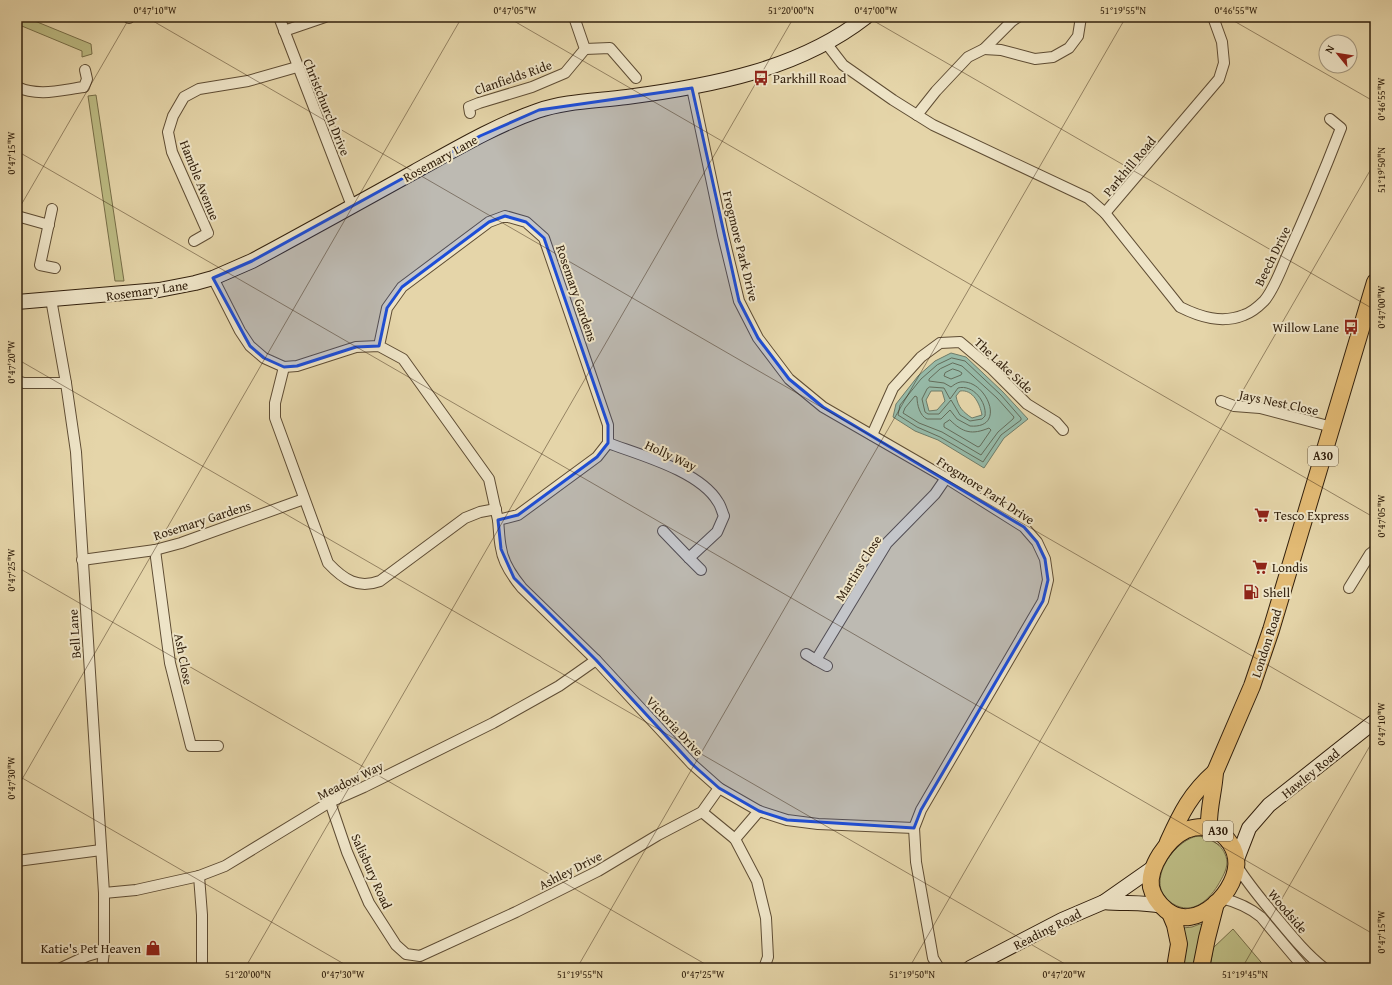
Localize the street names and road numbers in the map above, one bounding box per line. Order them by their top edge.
street label: Clanfields Ride [472,55,554,100]
street label: Christchurch Drive [298,56,355,159]
street label: Rosemary Lane [399,130,481,187]
street label: Parkhill Road [1099,132,1160,201]
street label: Hamble Avenue [175,137,224,223]
street label: Frogmore Park Drive [718,189,763,303]
street label: Beech Drive [1250,223,1295,289]
street label: Rosemary Gardens [551,242,602,344]
street label: Rosemary Lane [105,275,189,306]
street label: The Lake Side [970,333,1037,398]
street label: Jays Nest Close [1236,384,1320,420]
street label: Holly Way [642,435,700,476]
road number: A30 [1308,446,1338,466]
street label: Frogmore Park Drive [933,452,1038,529]
street label: Rosemary Gardens [151,496,253,545]
street label: Martins Close [831,532,886,605]
street label: London Road [1246,606,1287,680]
street label: Bell Lane [63,609,86,659]
street label: Ash Close [169,632,198,686]
street label: Victoria Drive [642,692,708,761]
street label: Hawley Road [1277,744,1344,803]
street label: Meadow Way [314,756,387,805]
road number: A30 [1203,821,1233,841]
street label: Salisbury Road [346,831,397,912]
street label: Ashley Drive [535,846,605,894]
street label: Woodside [1263,885,1312,938]
street label: Reading Road [1010,904,1085,955]

